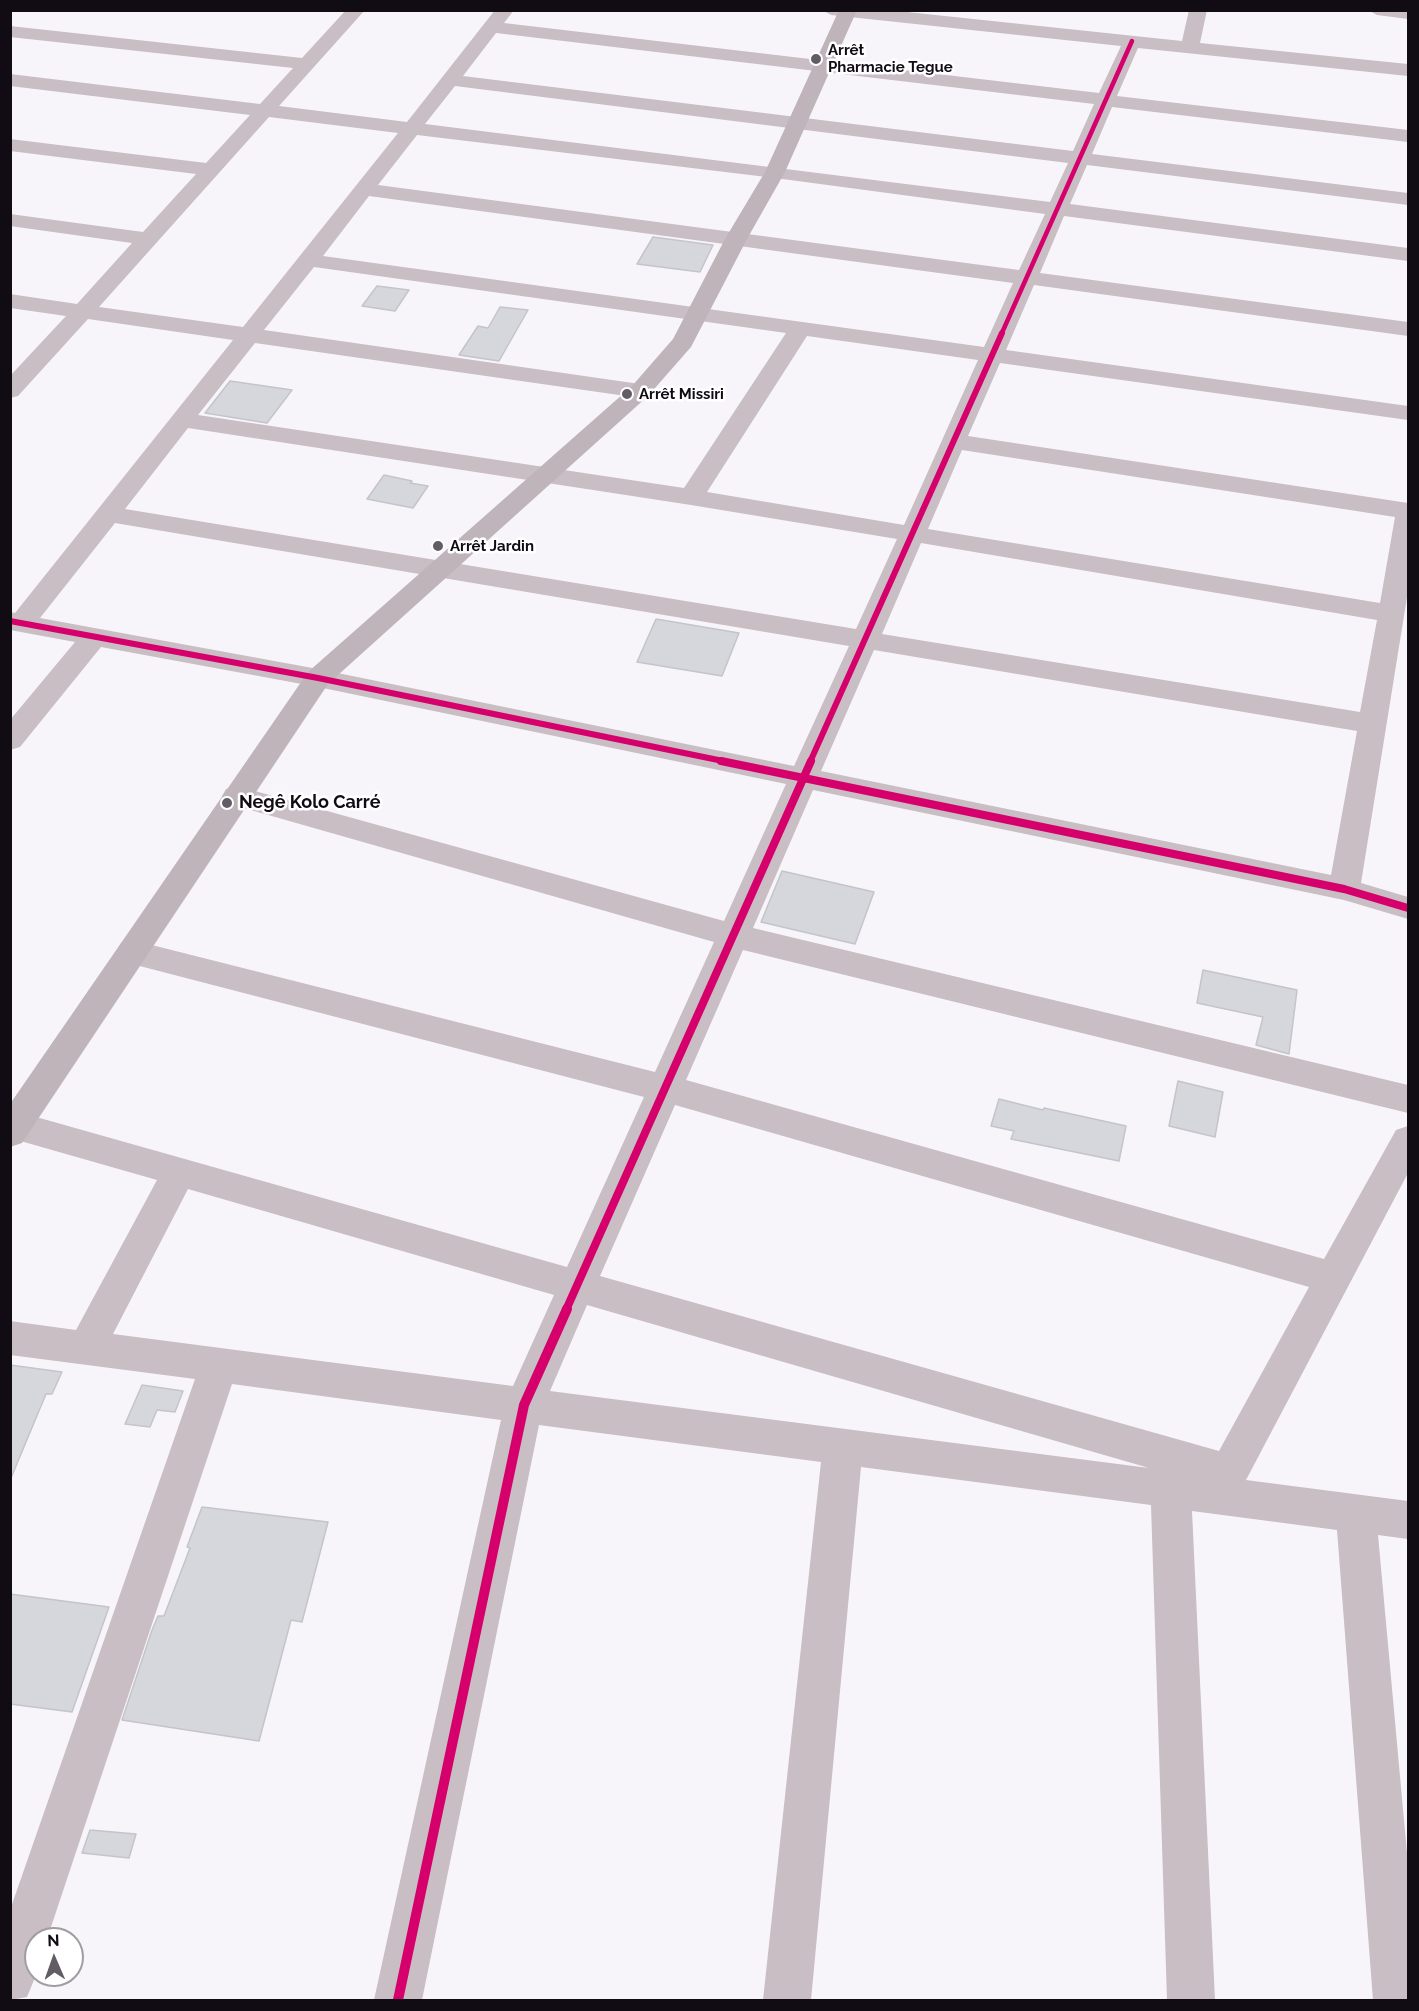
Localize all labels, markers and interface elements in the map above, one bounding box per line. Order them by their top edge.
place label: Arrêt Pharmacie Tegue [828,41,953,76]
marker: Arrêt Pharmacie Tegue [809,52,823,66]
place label: Arrêt Missiri [639,385,724,403]
marker: Arrêt Missiri [620,387,634,401]
place label: Arrêt Jardin [450,537,534,555]
marker: Arrêt Jardin [431,539,445,553]
place label: Negê Kolo Carré [239,792,380,814]
marker: Negê Kolo Carré [220,796,234,810]
north arrow [24,1927,84,1987]
text: N [47,1931,60,1950]

